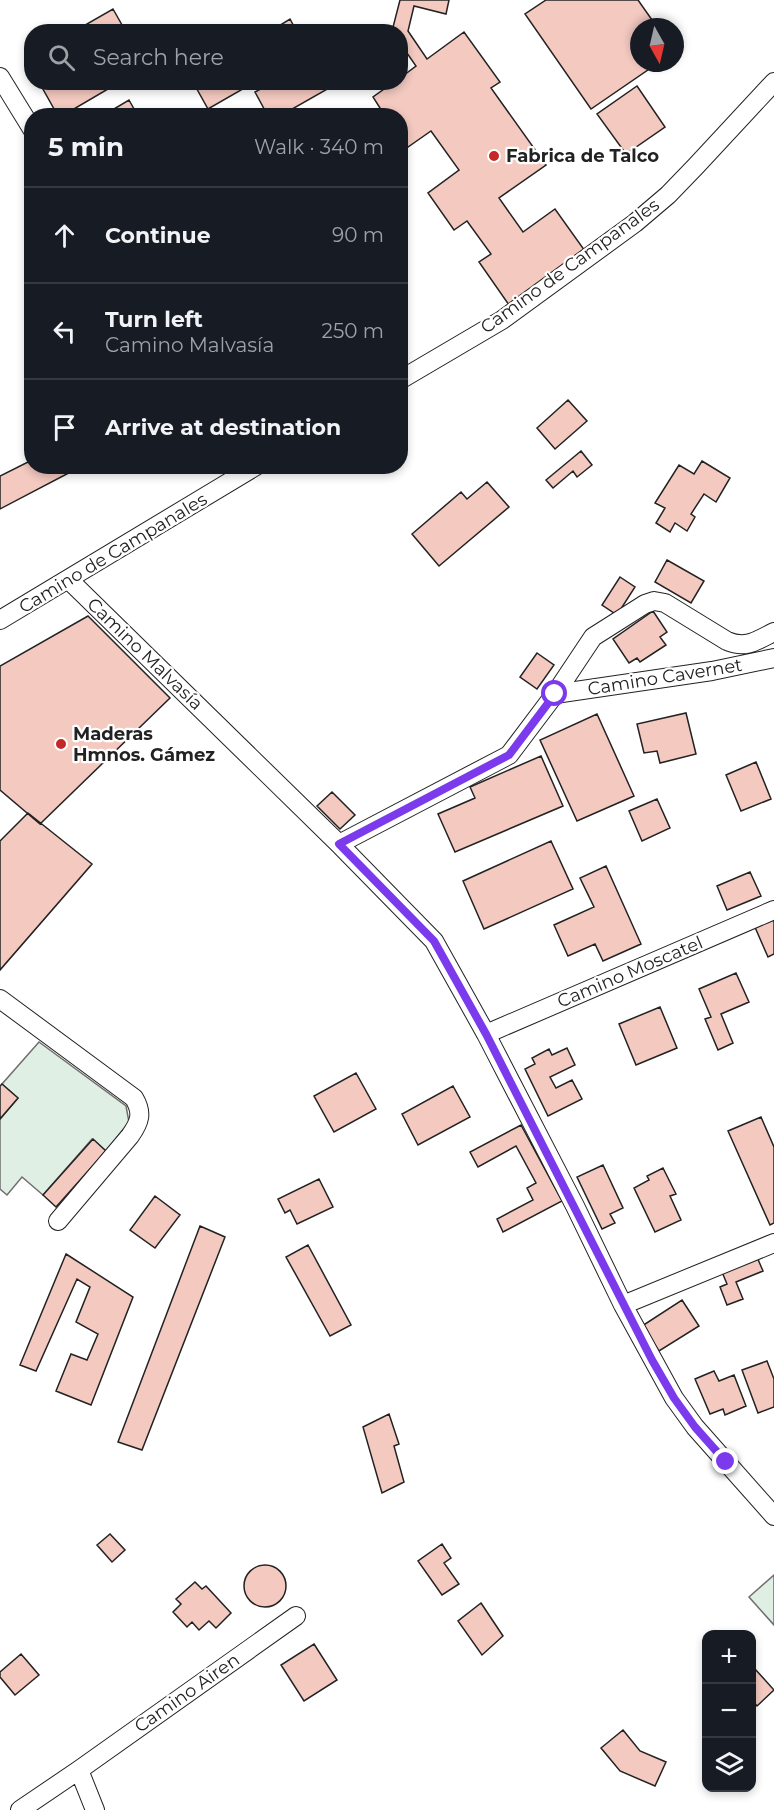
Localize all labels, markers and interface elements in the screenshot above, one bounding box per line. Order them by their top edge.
north arrow [630,18,684,72]
search box [24,24,408,90]
icon: search [45,41,78,74]
text: Search here [93,44,224,71]
text: 5 min [48,131,124,163]
text: Walk · 340 m [254,135,384,159]
place label: Fabrica de Talco [506,145,659,167]
marker: Fabrica de Talco [487,149,501,163]
street label: Camino de Campanales [476,194,664,338]
icon: ahead [48,219,81,252]
text: Continue [105,222,211,249]
text: 90 m [332,223,384,247]
text: Turn left [105,306,203,333]
icon: left [48,315,81,348]
text: 250 m [322,319,384,343]
text: Camino Malvasía [105,333,274,357]
icon: arrive [48,411,81,444]
text: Arrive at destination [105,414,341,441]
street label: Camino de Campanales [15,488,211,618]
street label: Camino Malvasía [83,593,207,715]
street label: Camino Cavernet [586,654,744,700]
route start [541,680,567,706]
place label: Maderas Hmnos. Gámez [73,723,215,766]
marker: Maderas Hmnos. Gámez [54,737,68,751]
street label: Camino Moscatel [554,931,706,1013]
route end [712,1448,738,1474]
map controls [702,1630,756,1792]
button: + [702,1630,756,1684]
street label: Camino Airen [130,1649,244,1737]
button: − [702,1684,756,1738]
button: layers [702,1738,756,1792]

